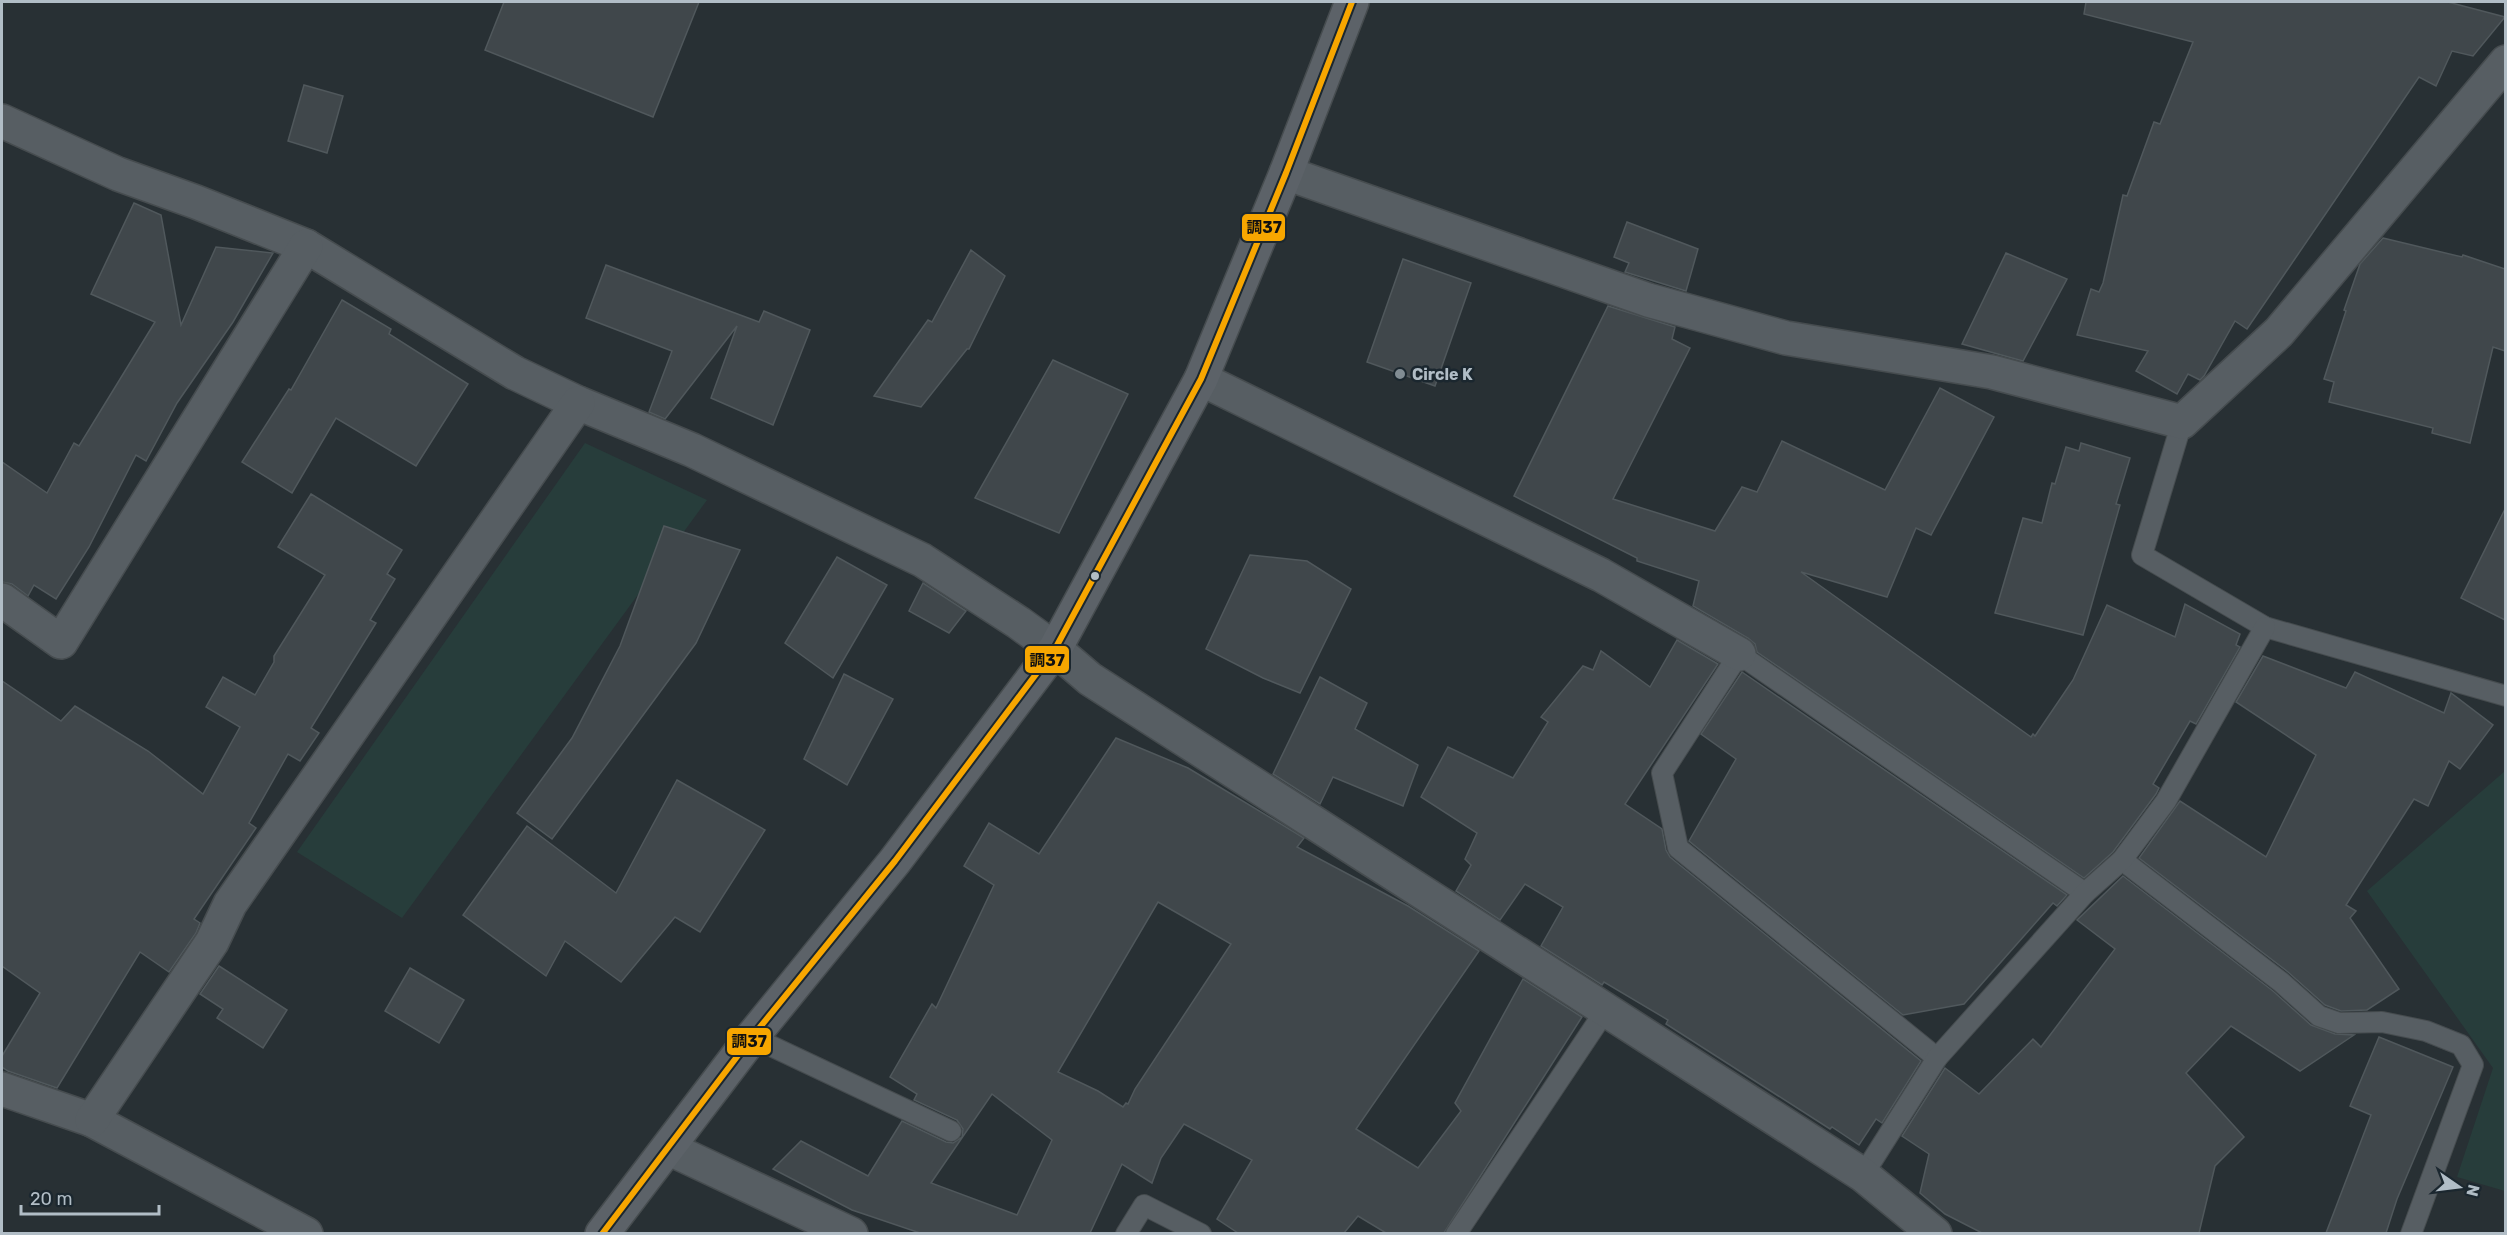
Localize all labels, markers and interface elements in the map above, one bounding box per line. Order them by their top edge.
line badge: 調37 [1241,213,1286,242]
text: 調37 [1246,218,1282,237]
place label: Circle K [1412,365,1473,384]
marker: Circle K [1393,367,1407,381]
unlabelled marker [1089,570,1101,582]
line badge: 調37 [1024,645,1070,674]
text: 調37 [1029,651,1065,670]
line badge: 調37 [726,1027,772,1056]
text: 調37 [731,1032,767,1051]
north arrow [2429,1157,2489,1217]
scale bar [21,1178,159,1216]
text: N [2462,1183,2484,1198]
text: 20 m [30,1188,72,1210]

